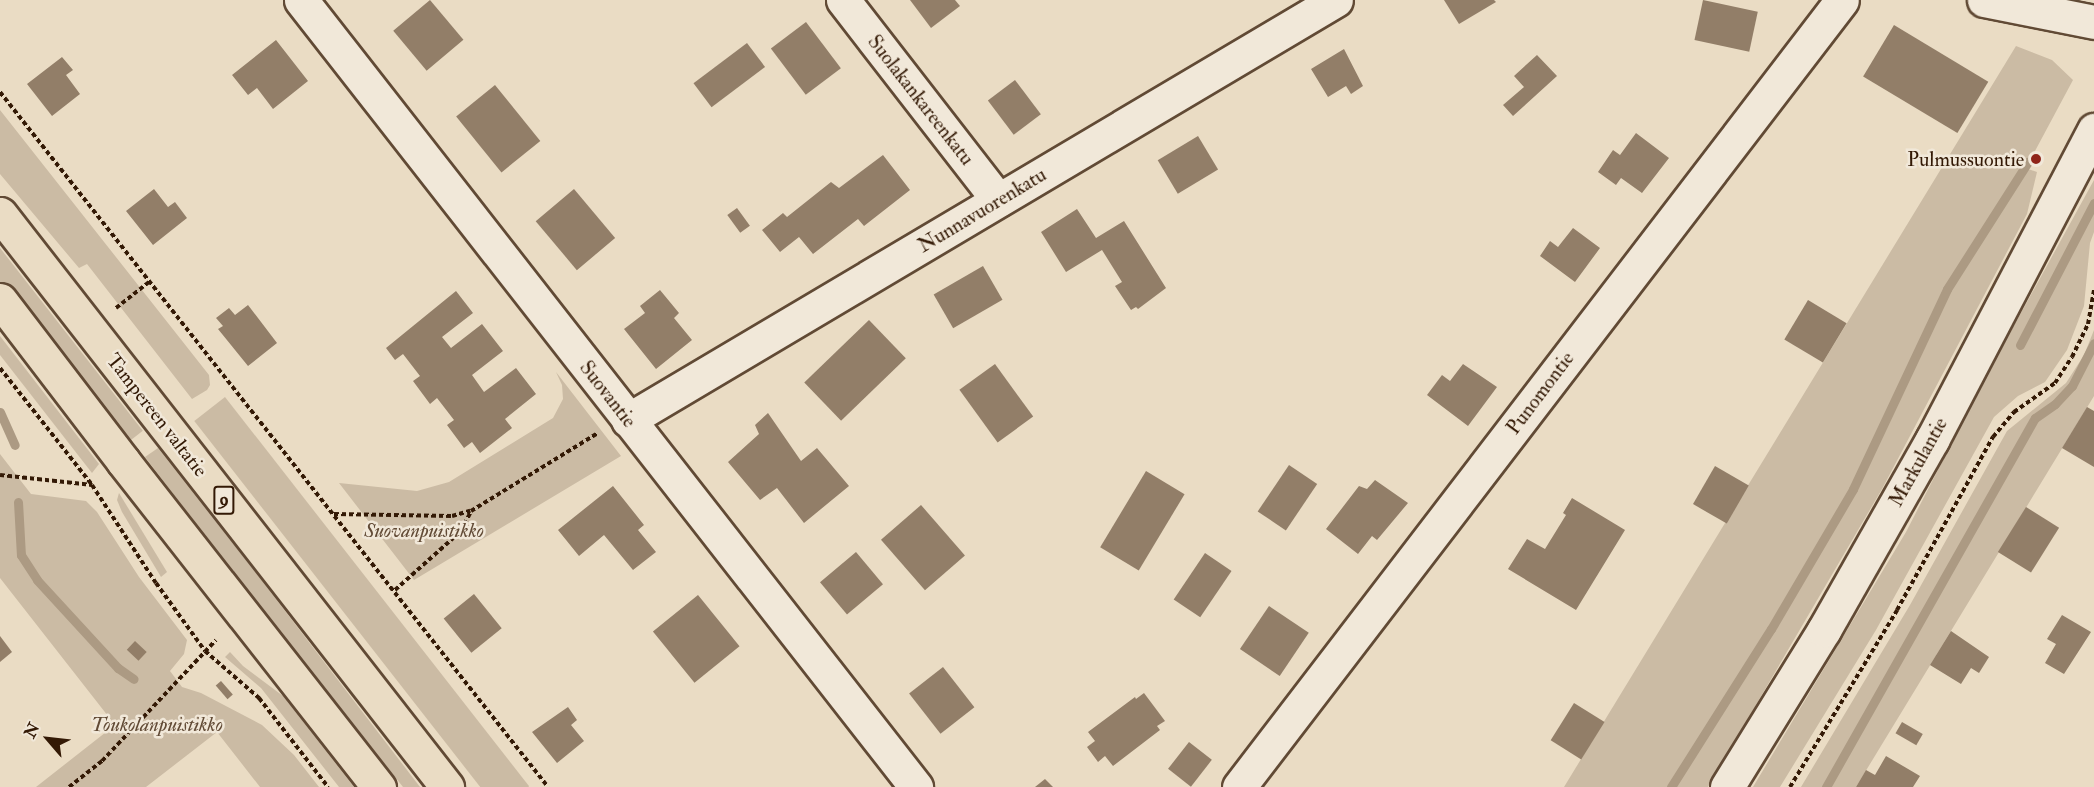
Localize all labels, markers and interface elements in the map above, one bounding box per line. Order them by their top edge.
street label: Suolakankareenkatu [863,30,979,170]
place label: Pulmussuontie [1907,147,2024,171]
marker: Pulmussuontie [2029,152,2043,166]
street label: Nunnavuorenkatu [914,162,1050,258]
street label: Punomontie [1501,347,1579,439]
street label: Tampereen valtatie [101,349,213,481]
street label: Suovantie [575,356,641,432]
street label: Markulantie [1884,413,1952,511]
road number: 9 [212,485,236,515]
park label: Suovanpuistikko [364,518,484,542]
north arrow [18,709,78,769]
park label: Toukolanpuistikko [91,712,223,736]
text: N [20,720,44,742]

